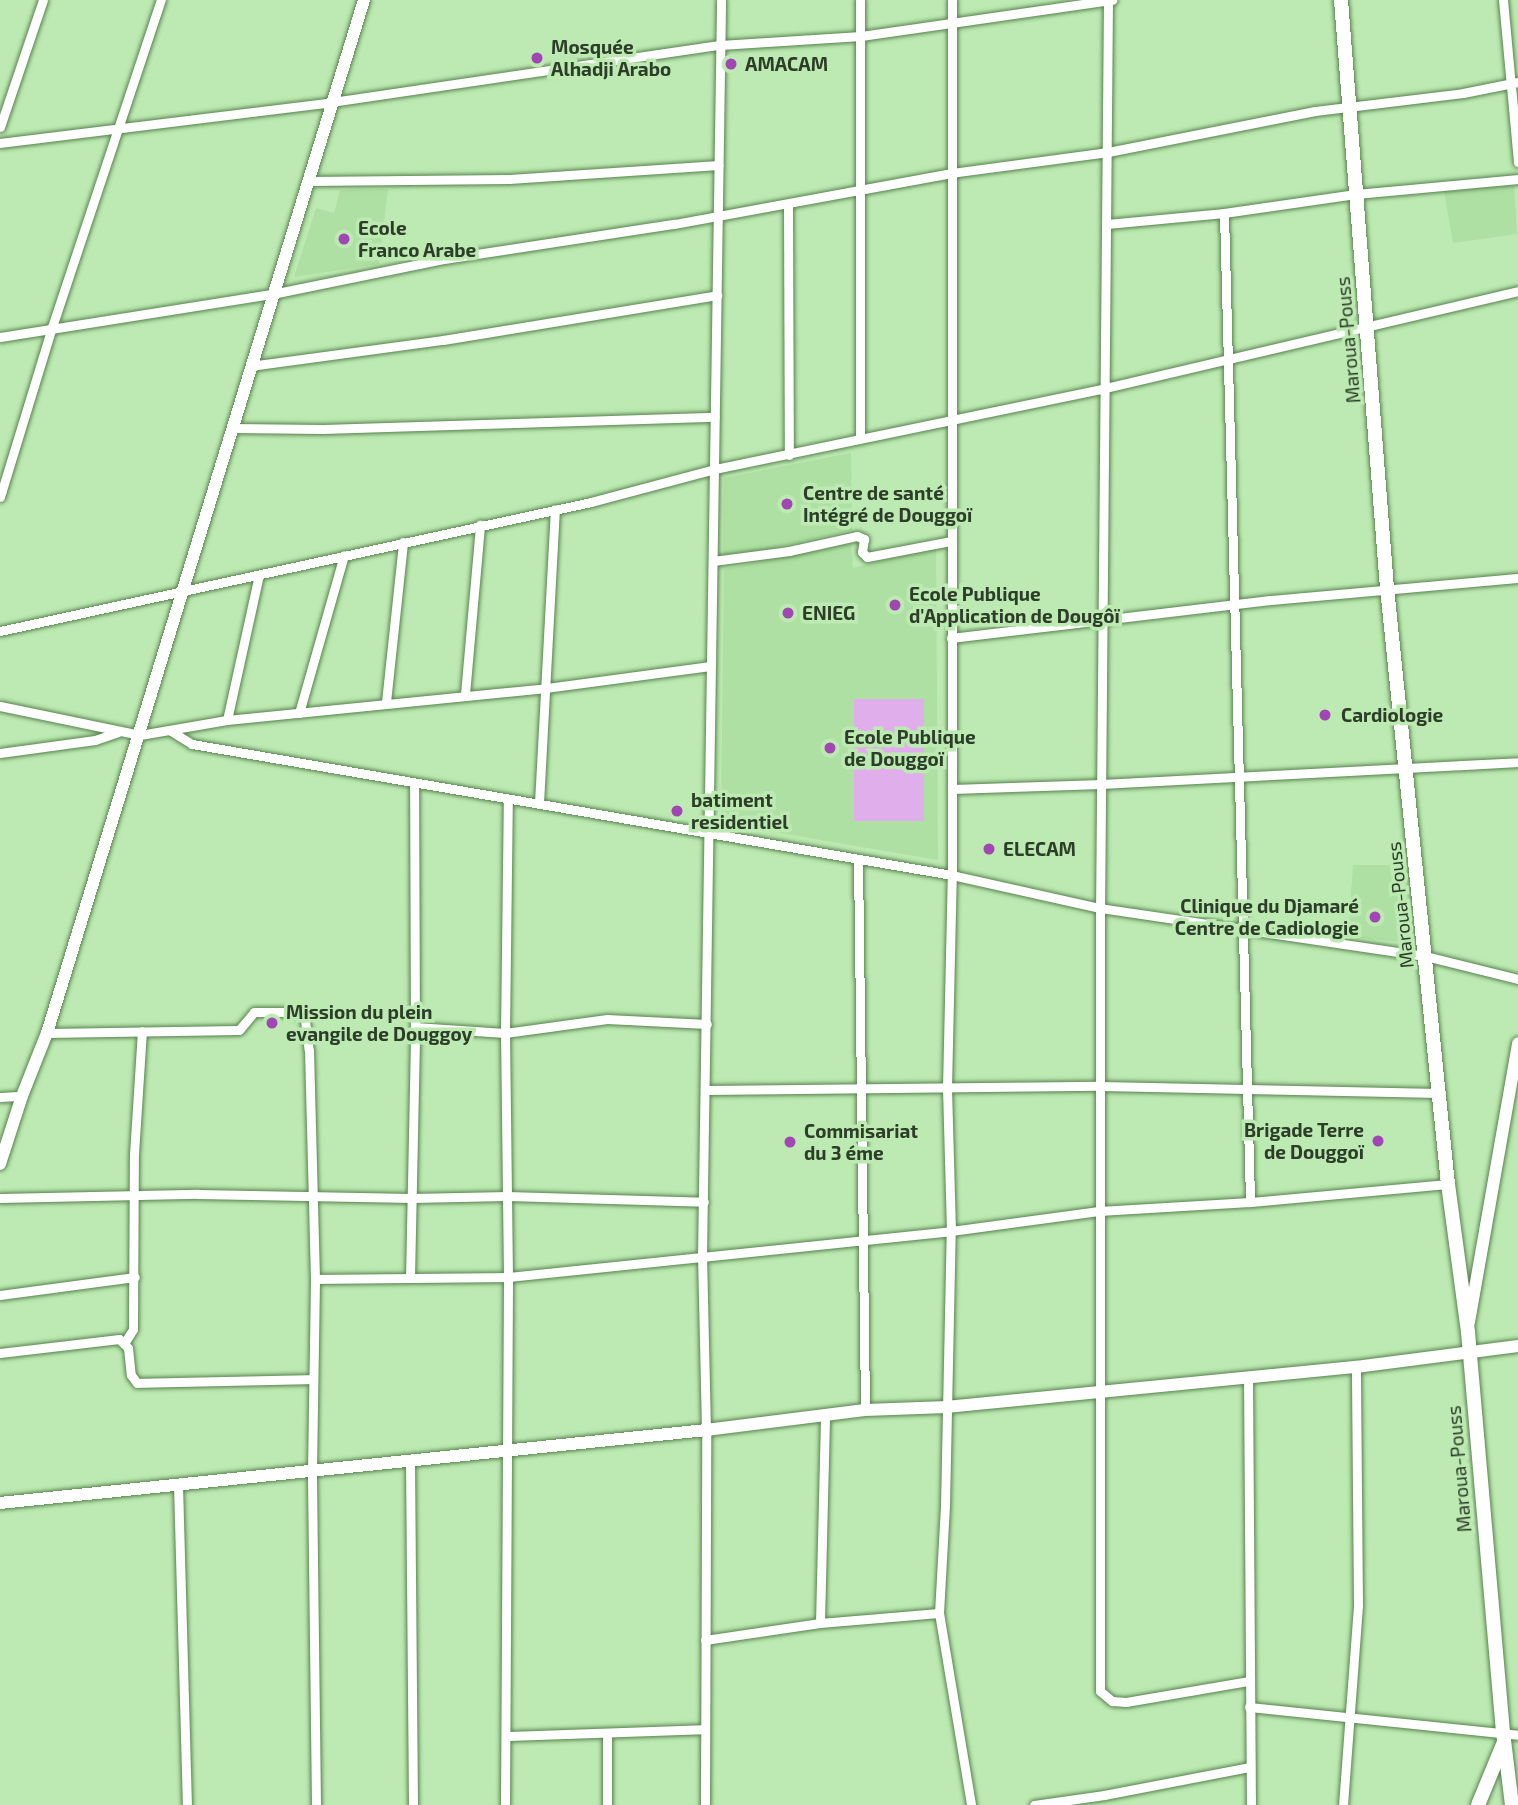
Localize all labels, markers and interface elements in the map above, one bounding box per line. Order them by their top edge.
place label: Mosquée Alhadji Arabo [551,36,672,80]
marker: Mosquée Alhadji Arabo [529,50,545,66]
place label: AMACAM [745,53,828,75]
marker: AMACAM [723,56,739,72]
place label: Ecole Franco Arabe [358,217,477,261]
marker: Ecole Franco Arabe [336,231,352,247]
street label: Maroua-Pouss [1331,276,1365,404]
place label: Centre de santé Intégré de Douggoï [803,482,972,526]
marker: Centre de santé Intégré de Douggoï [777,494,797,514]
place label: Ecole Publique d'Application de Dougôï [909,583,1120,627]
marker: Ecole Publique d'Application de Dougôï [887,597,903,613]
place label: ENIEG [802,602,855,624]
marker: ENIEG [780,605,796,621]
place label: Cardiologie [1341,704,1443,726]
marker: Cardiologie [1315,705,1335,725]
place label: Ecole Publique de Douggoï [844,726,976,770]
marker: Ecole Publique de Douggoï [822,740,838,756]
place label: batiment residentiel [691,789,788,833]
marker: batiment residentiel [669,803,685,819]
place label: ELECAM [1003,838,1076,860]
marker: ELECAM [981,841,997,857]
street label: Maroua-Pouss [1382,841,1418,969]
place label: Clinique du Djamaré Centre de Cadiologie [1175,895,1359,939]
marker: Clinique du Djamaré Centre de Cadiologie [1365,907,1385,927]
place label: Mission du plein evangile de Douggoy [286,1001,472,1045]
marker: Mission du plein evangile de Douggoy [264,1015,280,1031]
place label: Brigade Terre de Douggoï [1244,1119,1364,1163]
place label: Commisariat du 3 éme [804,1120,918,1164]
marker: Brigade Terre de Douggoï [1370,1133,1386,1149]
marker: Commisariat du 3 éme [782,1134,798,1150]
street label: Maroua-Pouss [1442,1405,1476,1533]

